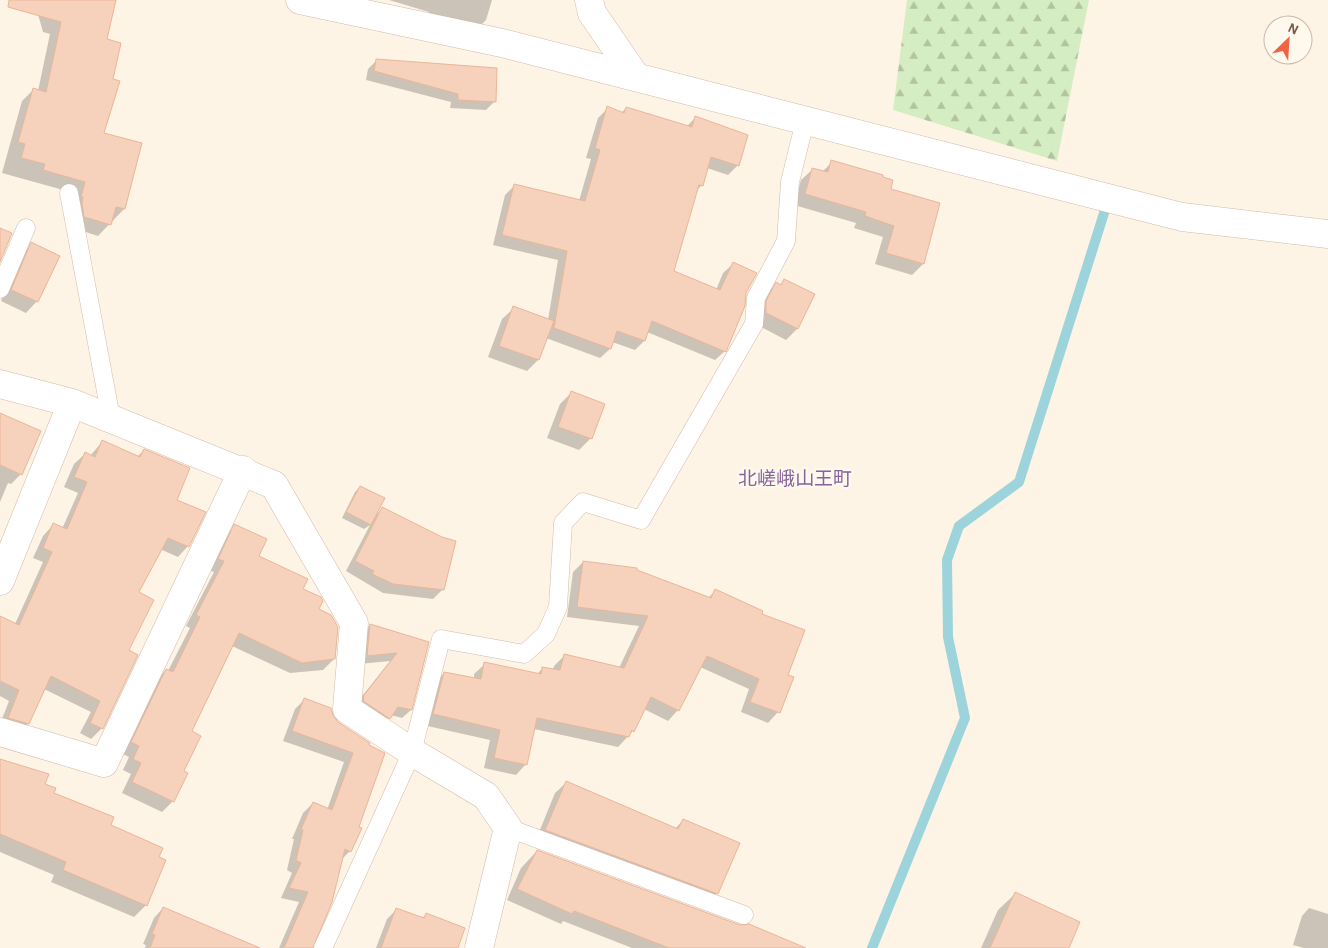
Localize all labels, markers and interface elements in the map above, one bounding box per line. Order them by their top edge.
north arrow [1263,15,1313,65]
text: N [1286,21,1300,38]
district label: 北嵯峨山王町 [738,469,852,489]

